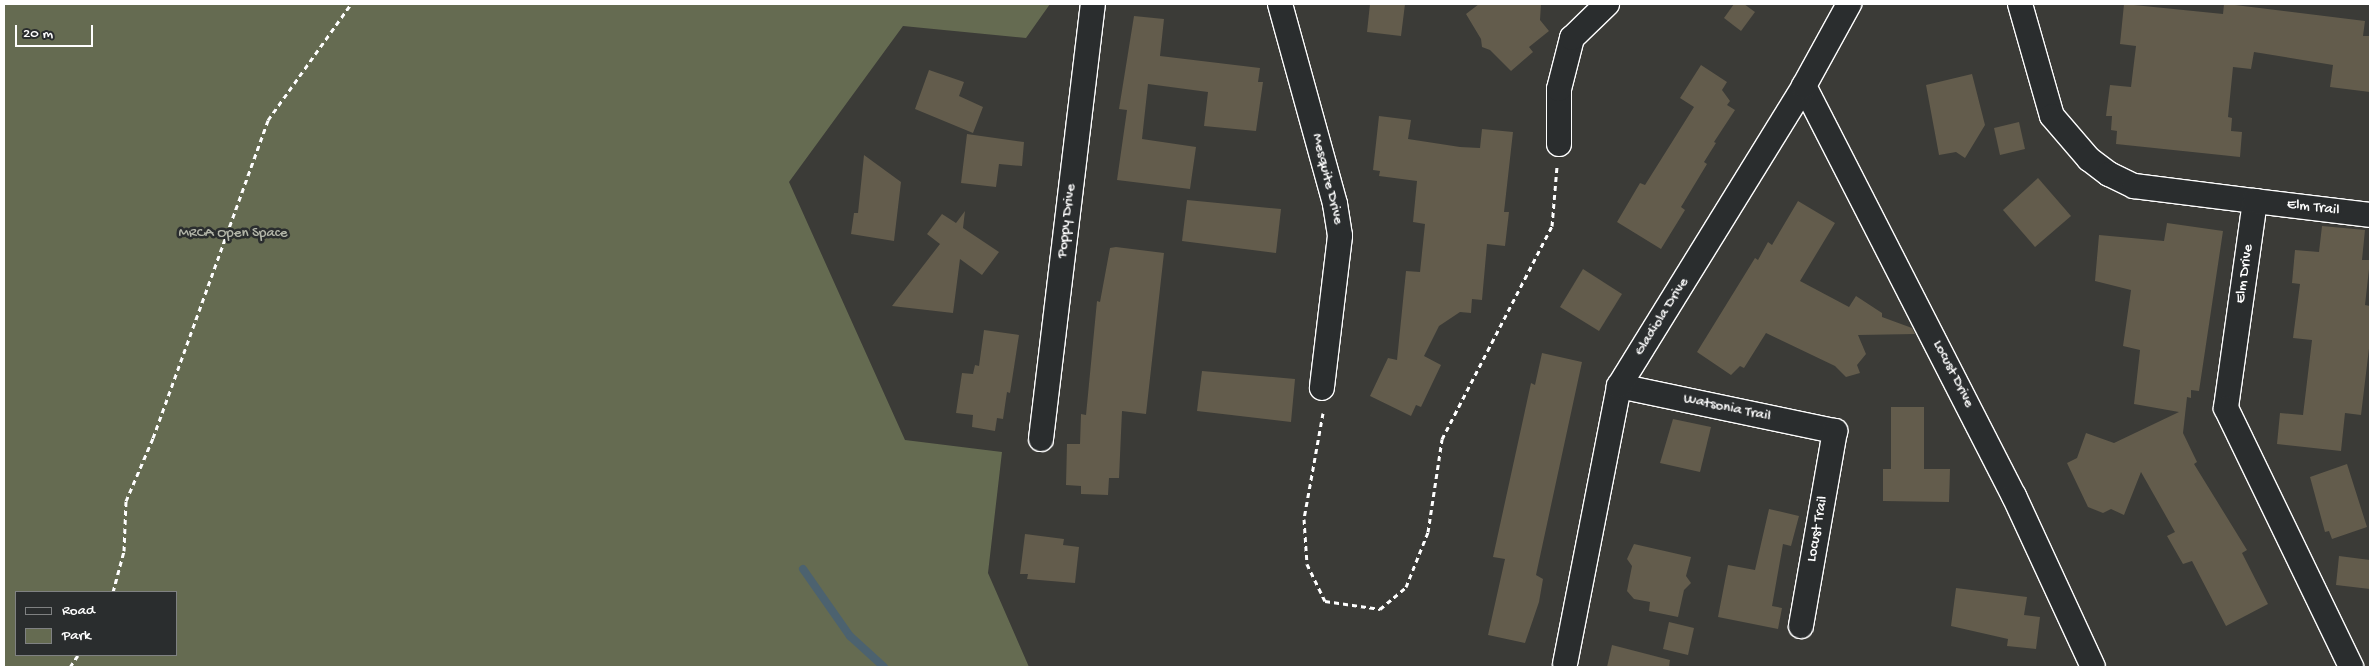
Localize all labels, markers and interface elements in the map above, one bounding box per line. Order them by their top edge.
scale bar [18,15,95,47]
text: 20 m [23,25,53,43]
street label: Mesquite Drive [1307,132,1347,226]
street label: Poppy Drive [1054,183,1080,259]
street label: Elm Trail [2286,196,2340,220]
park label: MRCA Open Space [178,225,288,243]
street label: Elm Drive [2232,243,2258,305]
street label: Gladiola Drive [1631,275,1693,359]
street label: Locust Drive [1928,337,1978,411]
street label: Watsonia Trail [1682,390,1772,426]
street label: Locust Trail [1803,495,1833,563]
legend [15,591,178,656]
text: Road [62,602,95,620]
text: Park [62,627,91,645]

